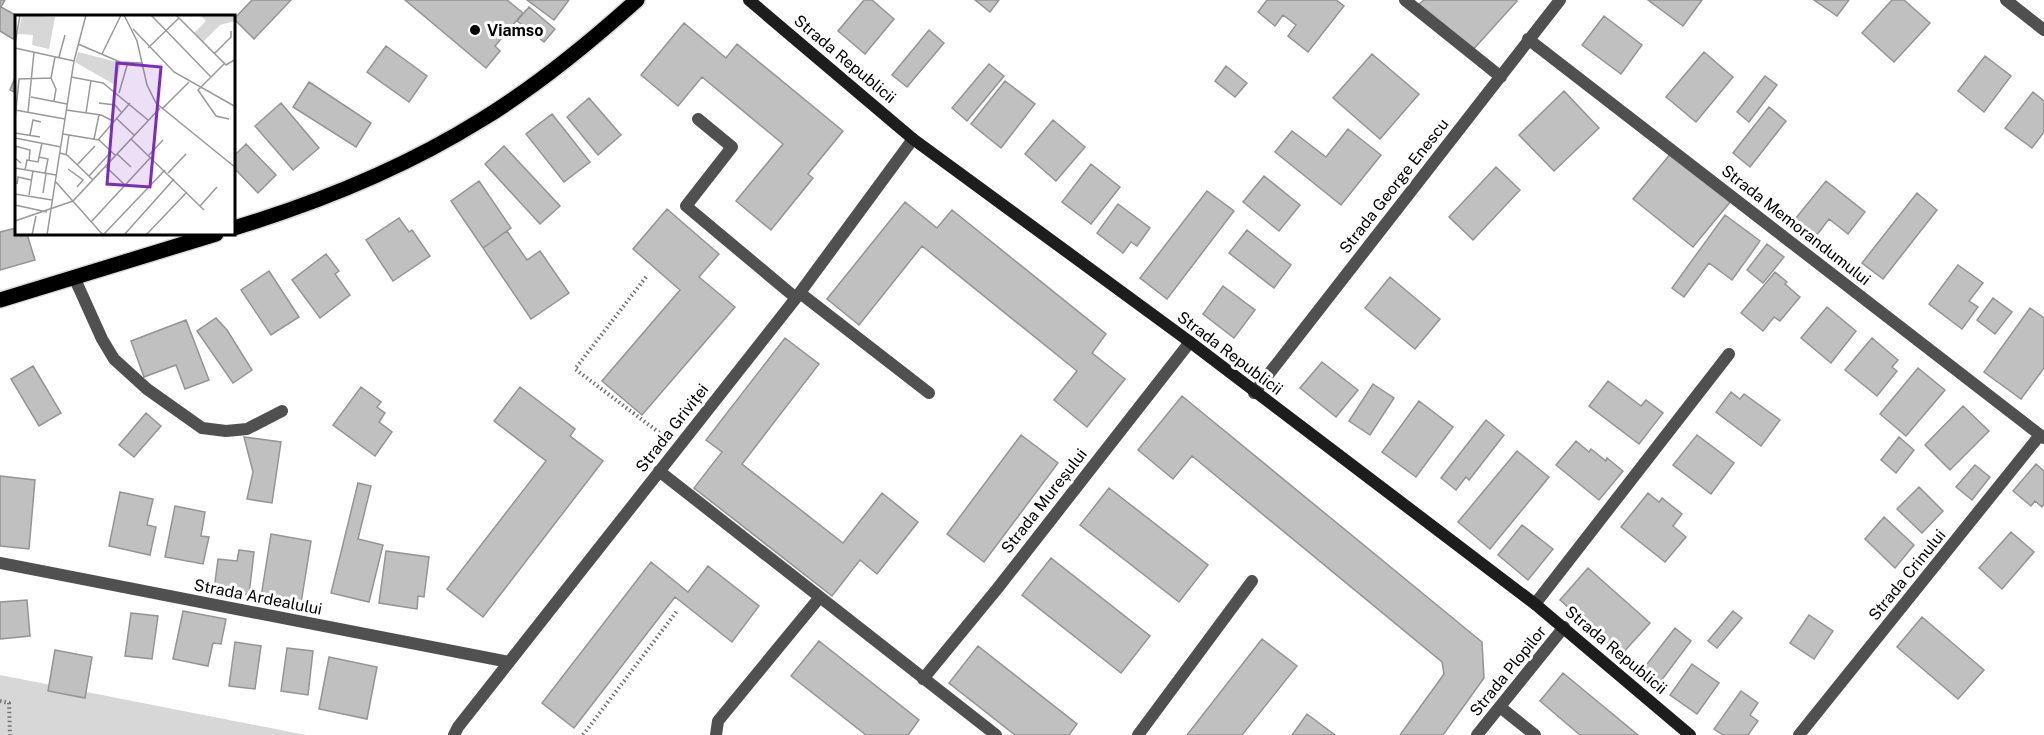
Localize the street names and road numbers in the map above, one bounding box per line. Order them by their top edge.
street label: Strada Republicii [790,11,900,107]
street label: Strada George Enescu [1335,115,1453,257]
street label: Strada Memorandumului [1718,161,1874,289]
street label: Strada Republicii [1174,307,1286,399]
street label: Strada Griviței [632,380,712,476]
street label: Strada Mureșului [997,445,1091,557]
street label: Strada Crinului [1864,526,1950,624]
street label: Strada Ardealului [192,575,324,619]
street label: Strada Republicii [1561,602,1671,698]
street label: Strada Plopilor [1466,622,1550,720]

